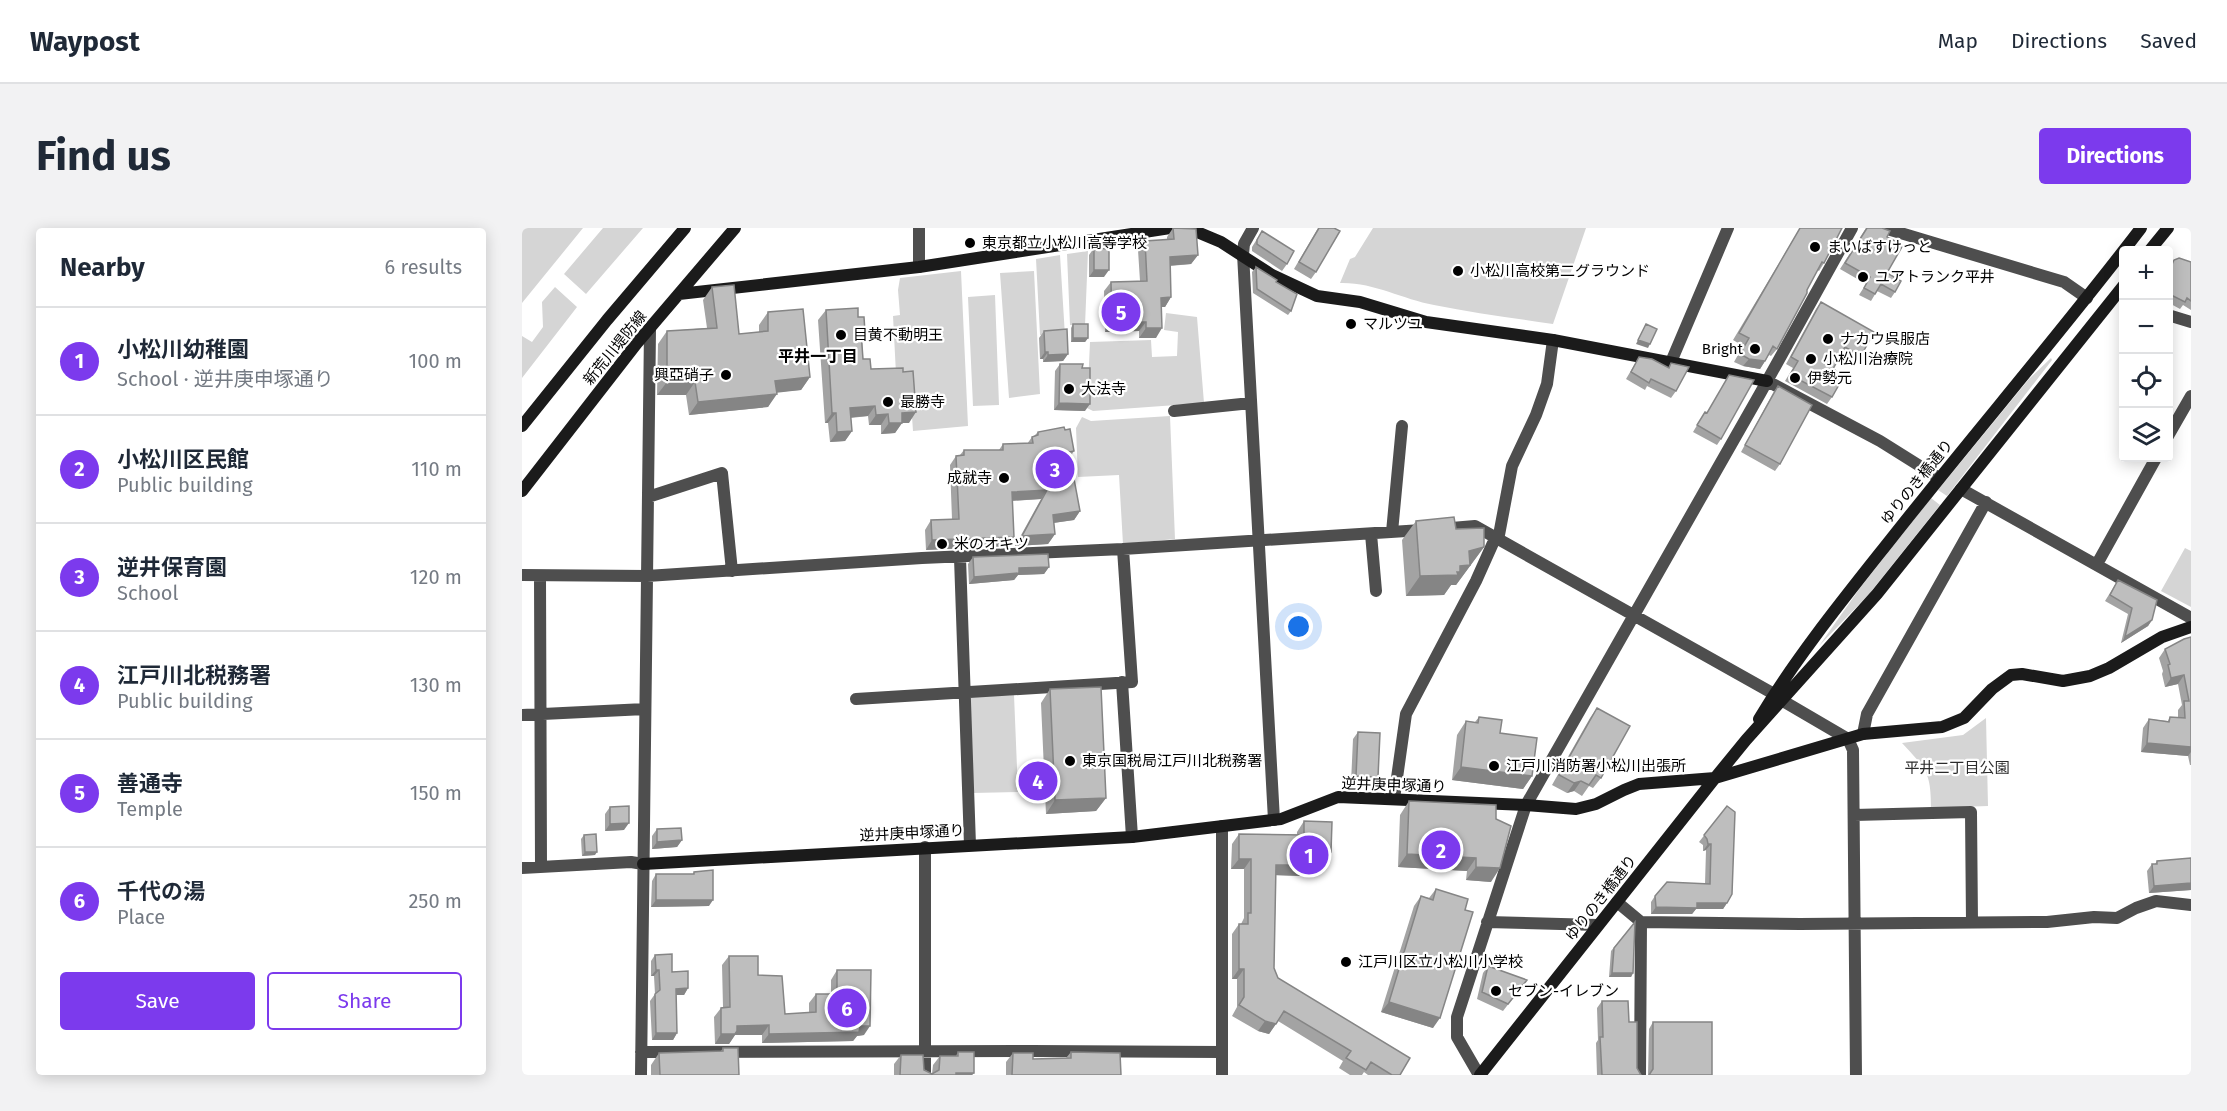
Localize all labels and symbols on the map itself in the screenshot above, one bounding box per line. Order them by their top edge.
place label: 東京都立小松川高等学校 [982,234,1147,252]
marker: 東京都立小松川高等学校 [963,236,977,250]
place label: まいばすけっと [1827,238,1932,256]
marker: まいばすけっと [1808,240,1822,254]
place label: 小松川高校第二グラウンド [1470,262,1650,280]
marker: 小松川高校第二グラウンド [1451,264,1465,278]
place label: ユアトランク平井 [1875,268,1995,286]
marker: ユアトランク平井 [1856,270,1870,284]
pin: 5 [1102,290,1140,334]
street label: 新荒川堤防線 [580,307,650,389]
place label: マルツユ [1363,315,1423,333]
marker: マルツユ [1344,317,1358,331]
place label: 目黄不動明王 [853,326,943,344]
marker: 目黄不動明王 [834,328,848,342]
place label: ナカウ呉服店 [1840,330,1930,348]
marker: ナカウ呉服店 [1821,332,1835,346]
place label: Bright [1702,340,1744,358]
marker: Bright [1748,342,1762,356]
district label: 平井一丁目 [778,347,858,366]
place label: 小松川治療院 [1823,350,1913,368]
marker: 小松川治療院 [1804,352,1818,366]
place label: 興亞硝子 [654,366,714,384]
marker: 興亞硝子 [719,368,733,382]
place label: 伊勢元 [1807,369,1852,387]
marker: 伊勢元 [1788,371,1802,385]
place label: 大法寺 [1081,380,1126,398]
marker: 大法寺 [1062,382,1076,396]
place label: 最勝寺 [900,393,945,411]
marker: 最勝寺 [881,395,895,409]
street label: ゆりのき橋通り [1877,436,1957,528]
pin: 3 [1036,446,1074,492]
place label: 成就寺 [947,469,992,487]
marker: 成就寺 [997,471,1011,485]
place label: 米のオキツ [954,535,1029,553]
marker: 米のオキツ [935,537,949,551]
your location [1284,612,1313,641]
place label: 東京国税局江戸川北税務署 [1082,752,1262,770]
marker: 東京国税局江戸川北税務署 [1063,754,1077,768]
place label: 江戸川消防署小松川出張所 [1506,757,1686,775]
pin: 4 [1018,758,1058,804]
marker: 江戸川消防署小松川出張所 [1487,759,1501,773]
park label: 平井二丁目公園 [1904,759,2010,777]
street label: 逆井庚申塚通り [1341,774,1447,796]
street label: 逆井庚申塚通り [859,821,965,845]
pin: 2 [1422,828,1460,872]
pin: 1 [1290,832,1328,878]
street label: ゆりのき橋通り [1562,851,1640,945]
place label: 江戸川区立小松川小学校 [1358,953,1523,971]
marker: 江戸川区立小松川小学校 [1339,955,1353,969]
place label: セブン-イレブン [1508,982,1619,1000]
marker: セブン-イレブン [1489,984,1503,998]
pin: 6 [828,986,866,1030]

